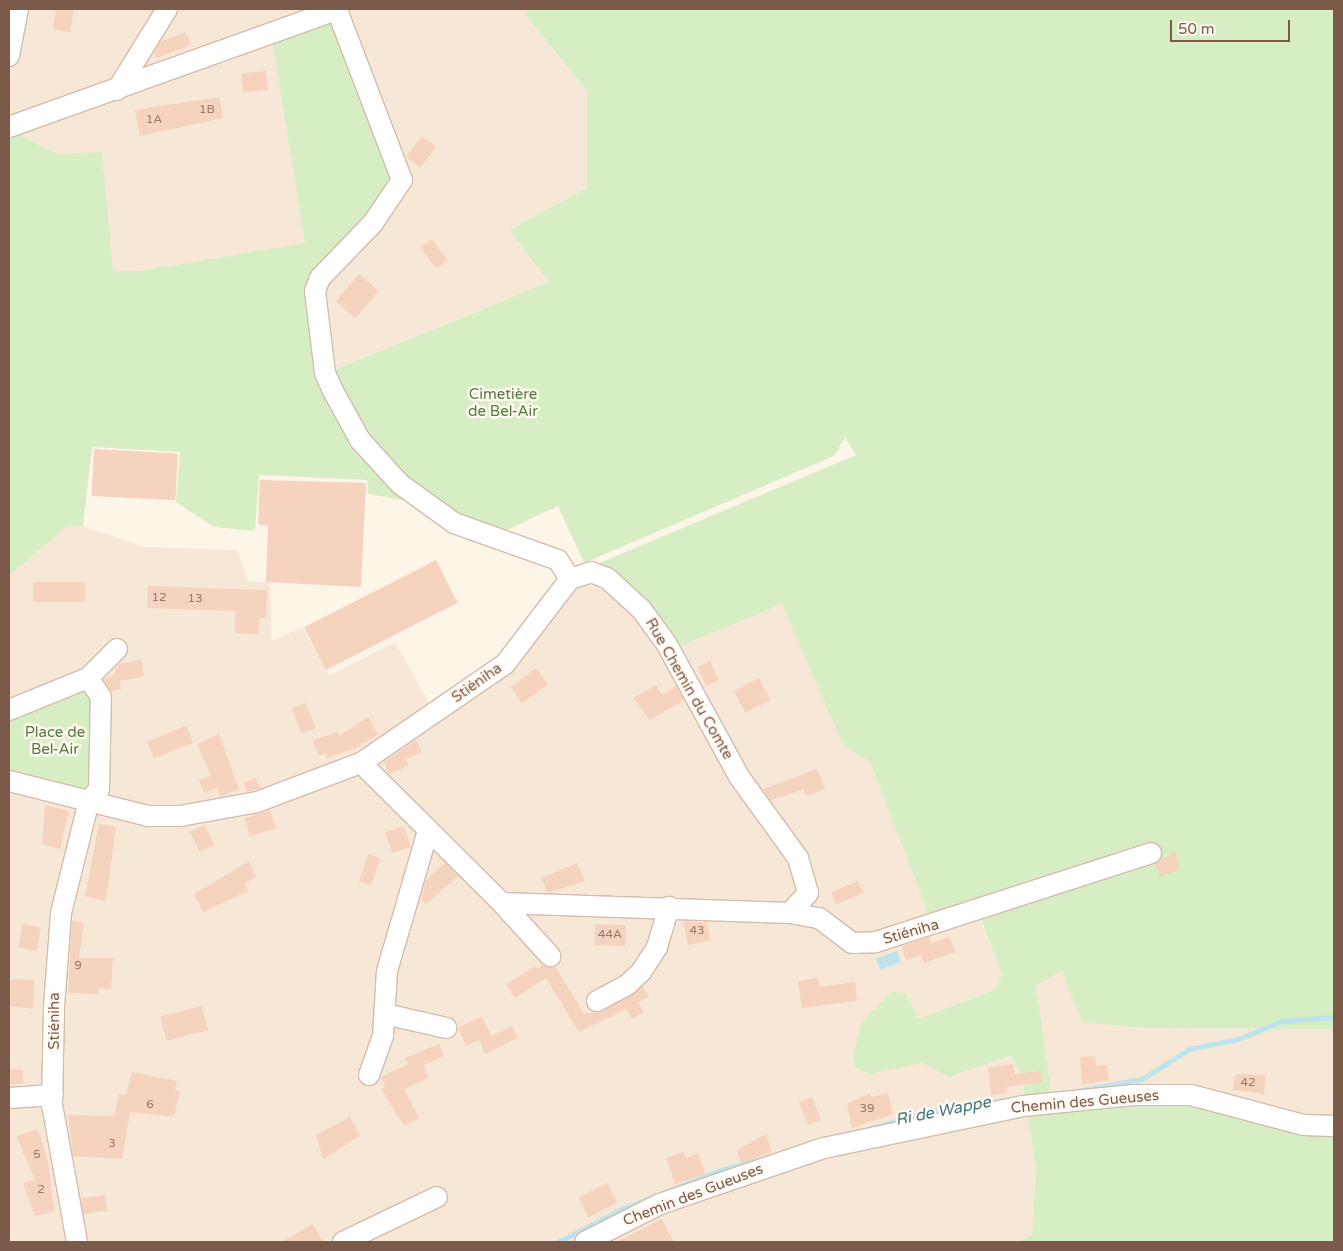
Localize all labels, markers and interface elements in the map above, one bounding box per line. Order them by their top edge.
scale bar [1173,10,1293,42]
text: 50 m [1178,20,1215,38]
house number: 1B [199,103,215,117]
house number: 1A [146,113,162,127]
park label: Cimetière de Bel-Air [468,385,538,420]
house number: 12 [151,591,167,605]
house number: 13 [187,592,203,606]
street label: Rue Chemin du Comte [641,615,737,763]
street label: Stiéniha [448,659,506,707]
park label: Place de Bel-Air [25,723,85,758]
street label: Stiéniha [881,915,941,949]
house number: 43 [689,924,705,938]
house number: 44A [598,928,622,942]
house number: 9 [74,959,82,973]
street label: Stiéniha [46,992,64,1050]
house number: 42 [1240,1076,1256,1090]
street label: Chemin des Gueuses [1010,1087,1160,1117]
water label: Ri de Wappe [894,1092,992,1130]
house number: 6 [146,1098,154,1112]
house number: 39 [859,1102,875,1116]
house number: 3 [108,1137,116,1151]
house number: 5 [33,1148,41,1162]
street label: Chemin des Gueuses [620,1160,766,1230]
house number: 2 [37,1183,45,1197]

